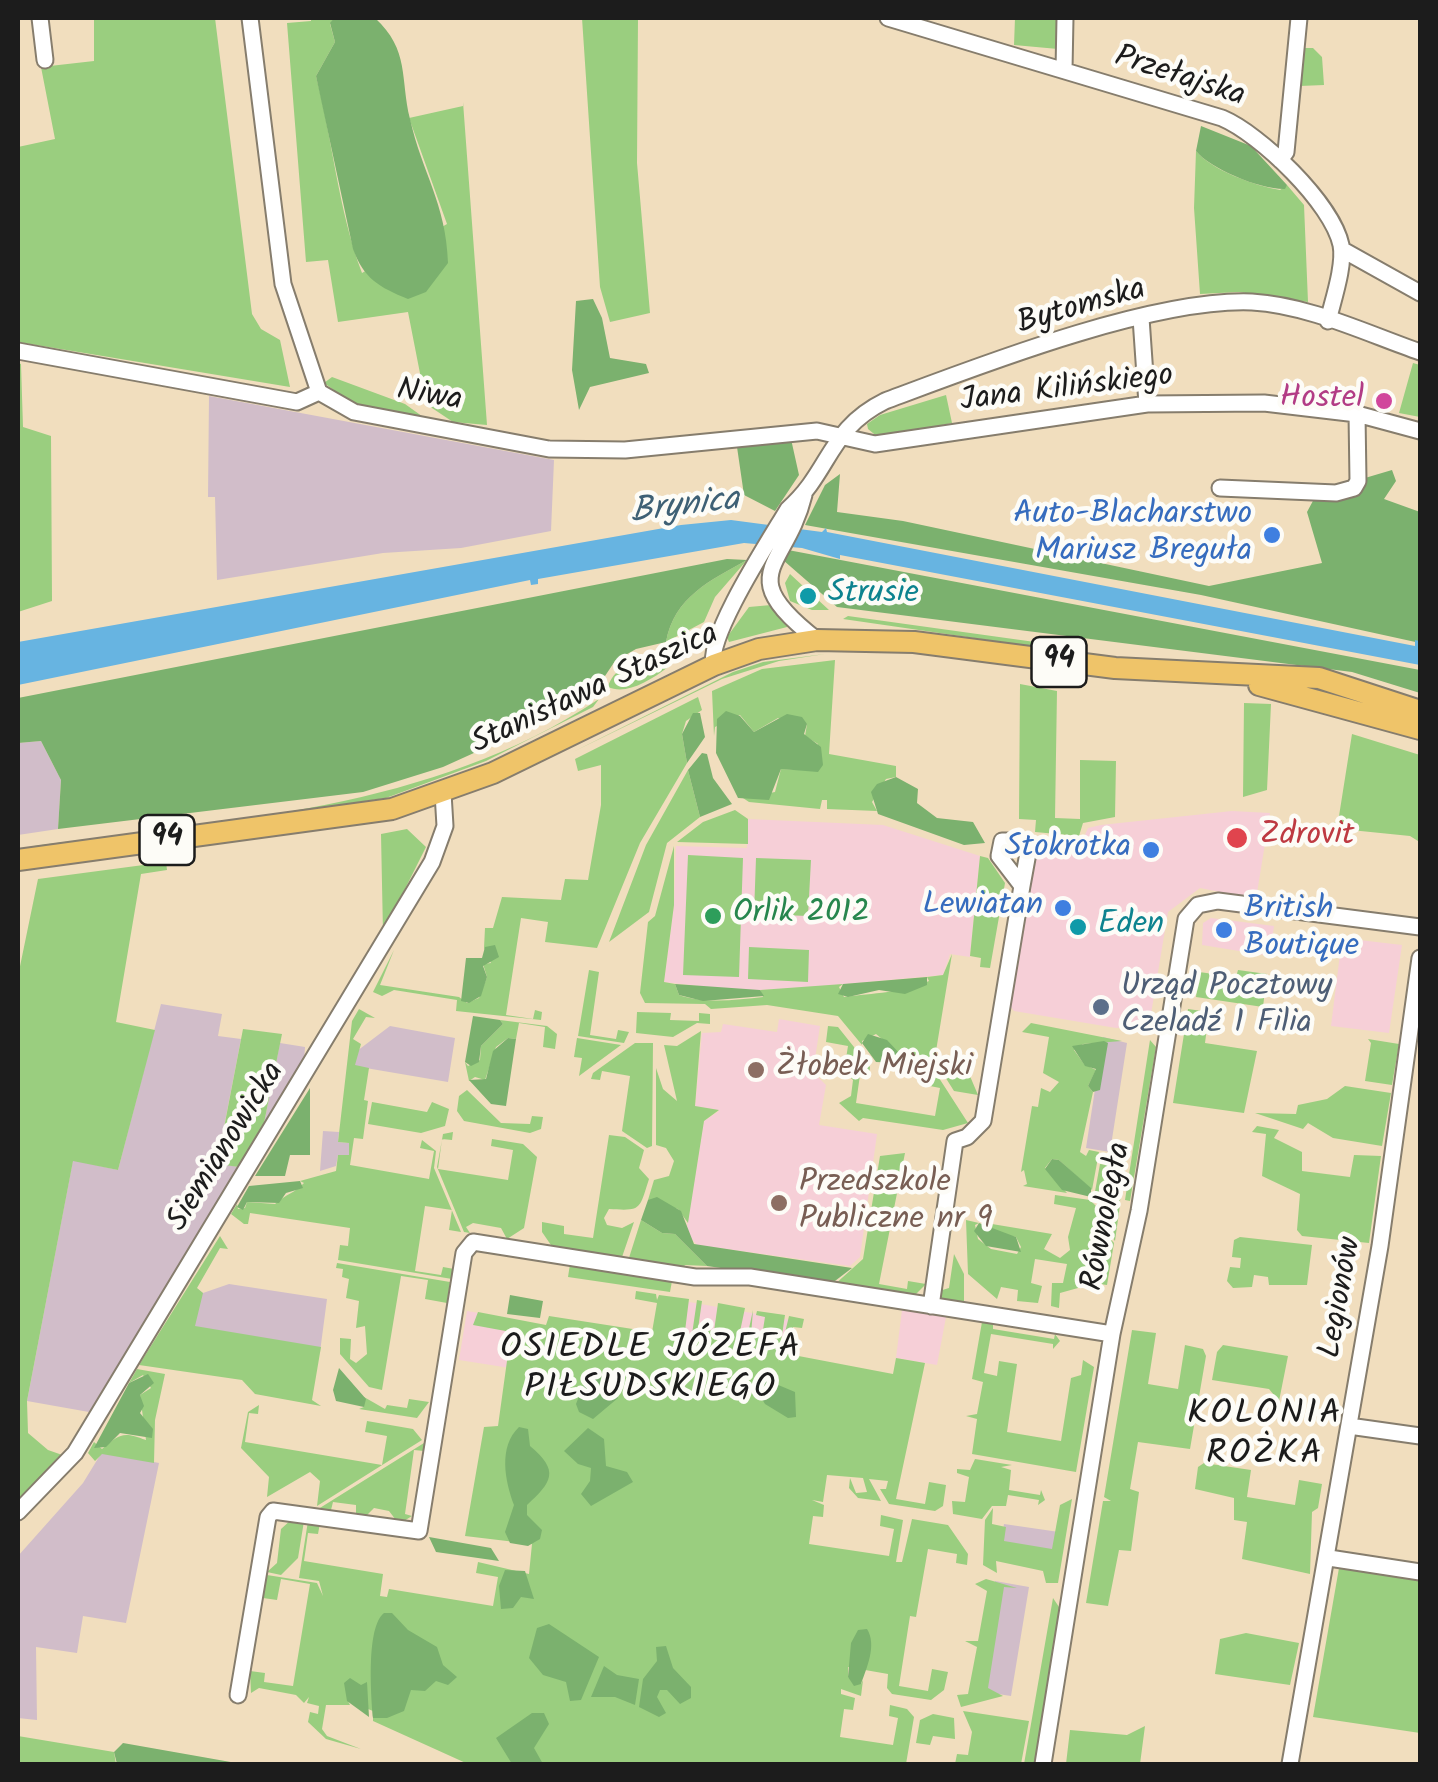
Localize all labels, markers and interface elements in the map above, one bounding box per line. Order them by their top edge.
street label: Przełajska [1109,40,1249,118]
street label: Bytomska [1014,272,1150,346]
street label: Jana Kilińskiego [958,359,1176,423]
street label: Niwa [393,373,465,423]
place label: Hostel [1280,382,1364,420]
marker: Hostel [1373,390,1395,412]
water label: Brynica [628,481,742,537]
place label: Auto-Blacharstwo Mariusz Breguła [1013,498,1252,573]
marker: Auto-Blacharstwo Mariusz Breguła [1261,524,1283,546]
place label: Strusie [828,577,919,615]
marker: Strusie [797,585,819,607]
street label: Stanisława Staszica [467,617,725,765]
road number: 94 [1032,637,1086,687]
road number: 94 [140,815,194,865]
place label: Zdrovit [1260,819,1354,857]
marker: Zdrovit [1224,825,1250,851]
place label: Stokrotka [1005,831,1131,869]
marker: Stokrotka [1140,839,1162,861]
place label: Lewiatan [923,889,1043,927]
place label: British Boutique [1244,893,1359,968]
place label: Orlik 2012 [733,897,870,935]
marker: Lewiatan [1052,897,1074,919]
marker: Orlik 2012 [702,905,724,927]
place label: Eden [1098,908,1164,946]
marker: Eden [1067,916,1089,938]
marker: British Boutique [1213,919,1235,941]
place label: Urząd Pocztowy Czeladź 1 Filia [1121,970,1332,1045]
marker: Urząd Pocztowy Czeladź 1 Filia [1090,996,1112,1018]
place label: Żłobek Miejski [776,1051,973,1089]
street label: Siemianowicka [161,1056,295,1240]
marker: Żłobek Miejski [745,1059,767,1081]
street label: Równoległa [1076,1140,1142,1294]
place label: Przedszkole Publiczne nr 9 [799,1166,993,1241]
marker: Przedszkole Publiczne nr 9 [768,1192,790,1214]
street label: Legionów [1313,1234,1373,1362]
district label: OSIEDLE JÓZEFA PIŁSUDSKIEGO [500,1330,802,1412]
district label: KOLONIA ROŻKA [1187,1396,1343,1478]

